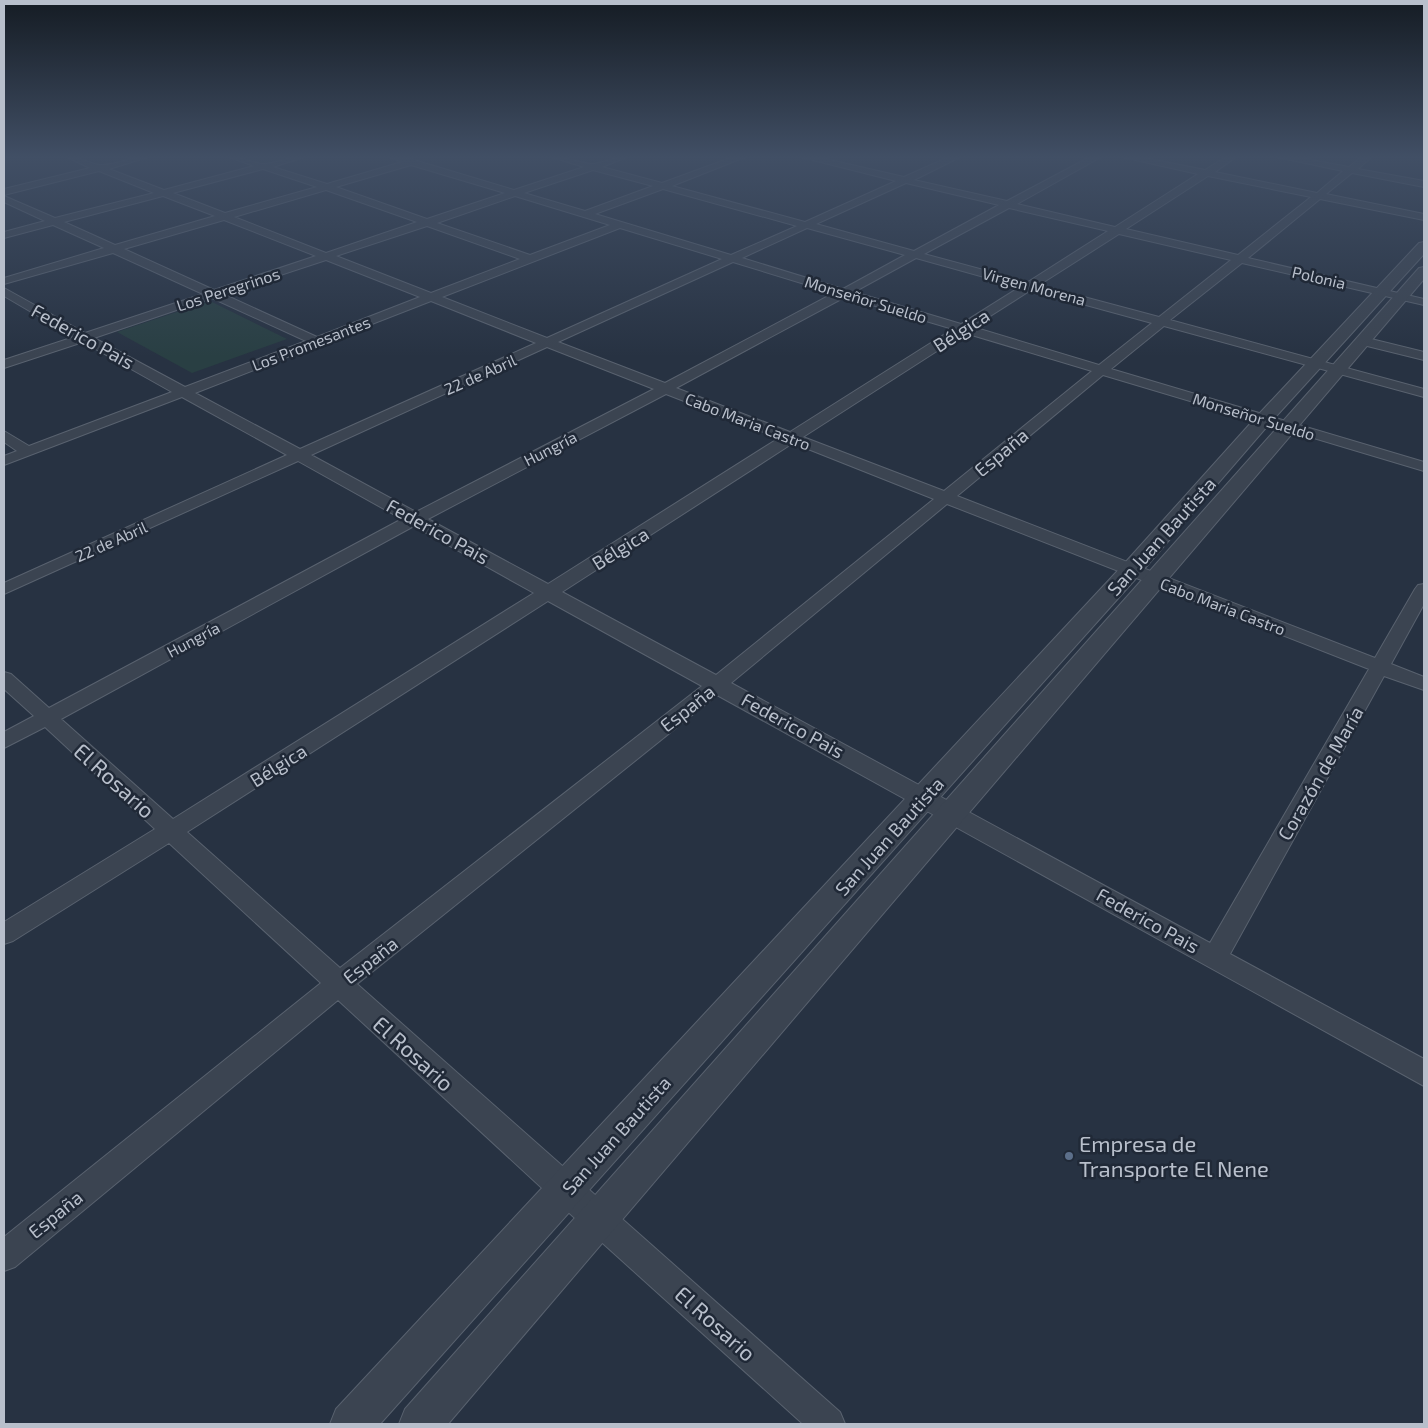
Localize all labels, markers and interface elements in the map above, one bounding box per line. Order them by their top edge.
street label: Polonia [1290,262,1348,292]
street label: Los Peregrinos [174,263,282,315]
street label: Virgen Morena [980,263,1088,309]
street label: Monseñor Sueldo [803,271,929,327]
street label: Federico Pais [28,298,138,374]
street label: Bélgica [928,303,994,357]
street label: Los Promesantes [249,312,373,374]
street label: 22 de Abril [441,350,519,398]
street label: Cabo Maria Castro [683,388,813,454]
street label: Monseñor Sueldo [1191,388,1317,444]
street label: España [969,423,1033,481]
street label: Hungría [520,427,580,469]
street label: San Juan Bautista [1102,472,1220,600]
street label: Federico Pais [383,493,493,569]
street label: 22 de Abril [72,517,150,565]
street label: Bélgica [587,522,653,574]
street label: Cabo Maria Castro [1158,573,1288,639]
street label: Hungría [163,617,223,661]
street label: España [655,679,719,737]
street label: Federico Pais [738,687,848,763]
street label: Corazón de María [1272,702,1368,844]
street label: El Rosario [69,737,161,823]
street label: Bélgica [245,739,311,791]
street label: San Juan Bautista [830,772,948,900]
street label: Federico Pais [1093,882,1203,958]
street label: España [338,931,402,989]
street label: El Rosario [368,1010,460,1096]
street label: San Juan Bautista [557,1071,675,1199]
place label: Empresa de Transporte El Nene [1079,1130,1269,1181]
marker: Empresa de Transporte El Nene [1063,1150,1075,1162]
street label: España [23,1185,87,1243]
street label: El Rosario [670,1280,762,1366]

